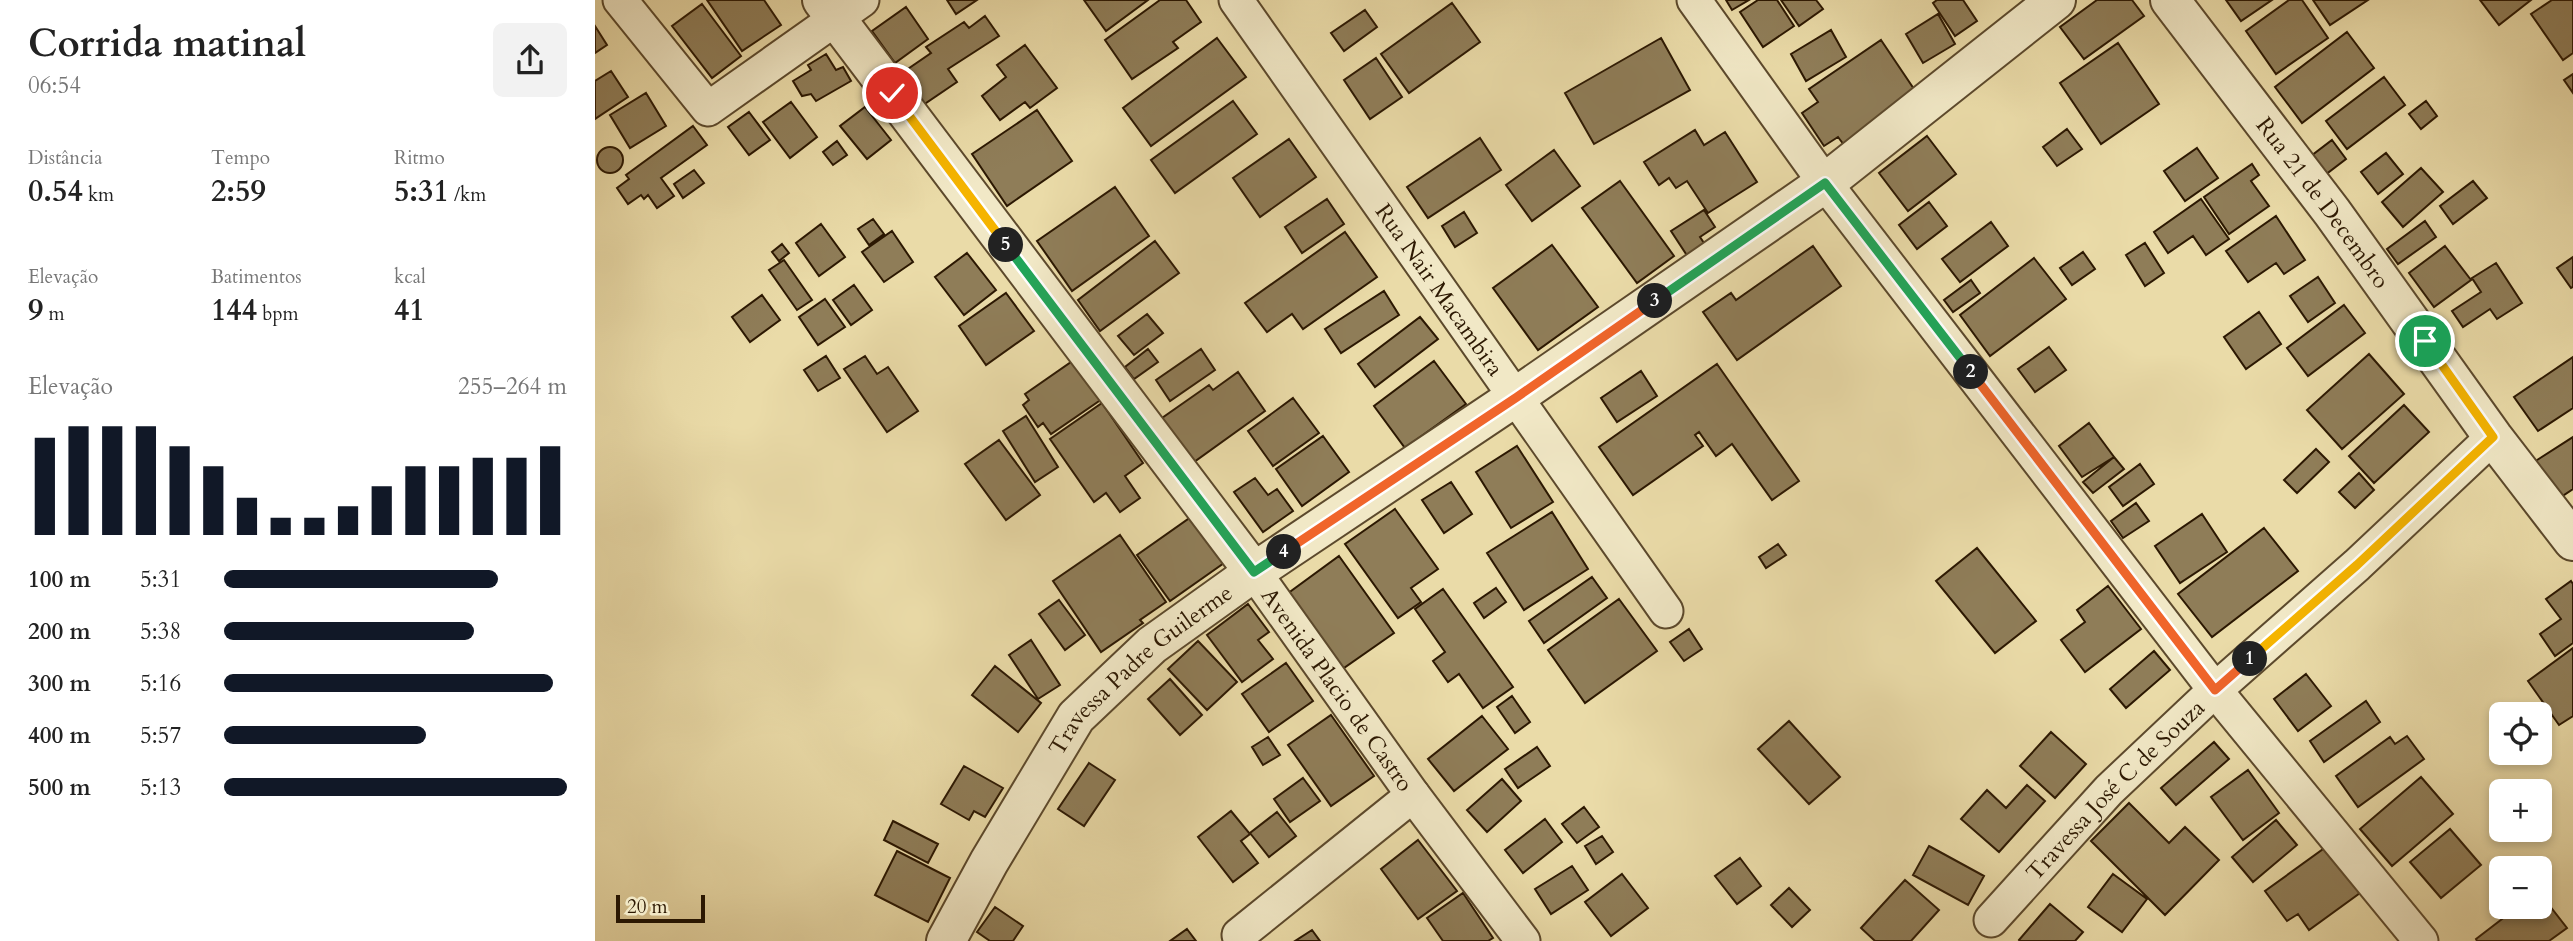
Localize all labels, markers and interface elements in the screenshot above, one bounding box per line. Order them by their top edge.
text: Corrida matinal [28,18,306,70]
button: share [493,23,567,97]
pin [862,63,922,123]
text: 06:54 [28,70,81,101]
icon: check [873,74,911,112]
street label: Rua 21 de Decembro [2249,111,2397,294]
text: Distância [28,145,102,171]
text: Tempo [211,145,270,171]
text: Ritmo [394,145,445,171]
text: 0.54 [28,171,83,212]
text: 2:59 [211,171,266,212]
text: 5:31 [394,171,449,212]
text: km [83,182,114,208]
text: /km [449,182,486,208]
street label: Rua Nair Macambira [1368,197,1511,382]
pin: 5 [989,228,1023,262]
text: 5 [1001,231,1010,257]
text: Elevação [28,264,98,290]
text: Batimentos [211,264,302,290]
text: kcal [394,264,426,290]
pin: 3 [1637,284,1673,318]
text: 3 [1650,287,1659,313]
text: 9 [28,290,43,331]
text: 144 [211,290,257,331]
text: 41 [394,290,425,331]
text: m [43,301,65,327]
text: bpm [257,301,299,327]
pin [2395,311,2455,371]
icon: arrive [2406,322,2444,360]
pin: 2 [1953,354,1989,390]
text: 2 [1966,358,1975,384]
text: Elevação [28,371,113,402]
text: 255–264 m [458,371,567,402]
pin: 4 [1267,534,1301,570]
text: 4 [1279,538,1288,564]
text: 100 m [28,564,91,595]
text: 5:31 [140,564,181,595]
street label: Travessa Padre Guilerme [1041,577,1238,761]
street label: Avenida Placio de Castro [1254,581,1421,797]
text: 200 m [28,616,91,647]
text: 5:38 [140,616,181,647]
pin: 1 [2233,642,2267,676]
text: 1 [2245,645,2254,671]
text: 300 m [28,668,91,699]
text: 5:16 [140,668,181,699]
street label: Travessa José C de Souza [2019,692,2211,887]
map controls [2489,702,2552,919]
button: locate [2489,702,2552,765]
text: 400 m [28,720,91,751]
text: 5:57 [140,720,181,751]
text: 500 m [28,772,91,803]
text: 5:13 [140,772,181,803]
button: + [2489,779,2552,842]
button: − [2489,856,2552,919]
scale bar [616,892,705,924]
text: 20 m [627,894,668,920]

